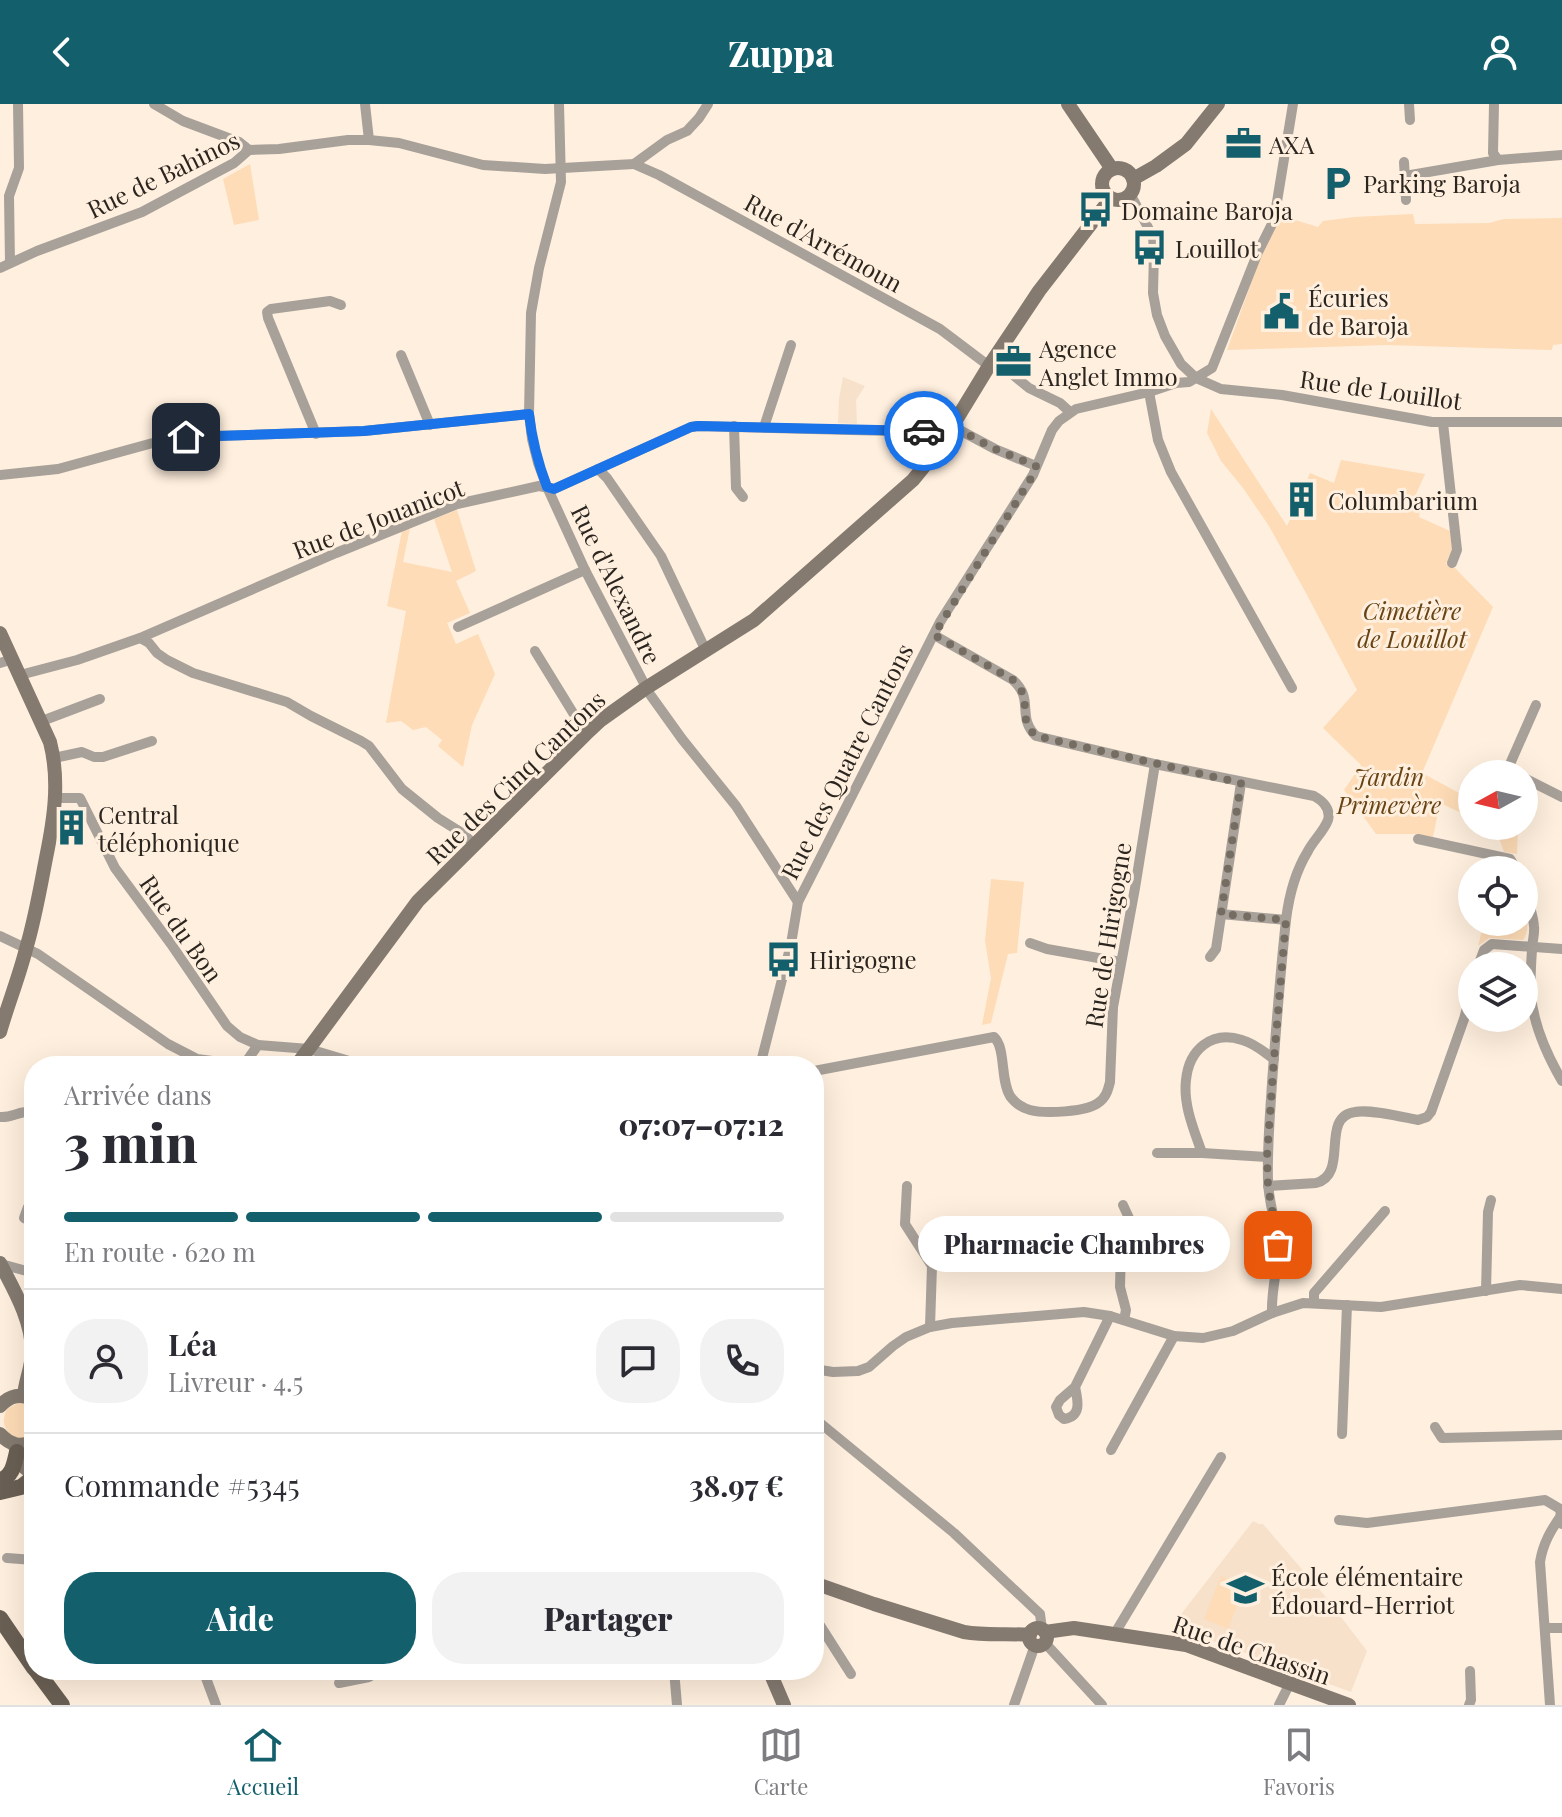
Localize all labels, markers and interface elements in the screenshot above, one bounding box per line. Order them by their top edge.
text: Zuppa [728,28,834,76]
icon: back [40,30,84,74]
icon: person [1478,30,1522,74]
street label: Rue de Bahinos [81,123,245,225]
office icon: AXA [1224,125,1262,163]
place label: AXA [1268,128,1315,160]
parking icon: Parking Baroja [1318,164,1356,202]
place label: Parking Baroja [1363,167,1521,199]
street label: Rue d'Arrémoun [739,185,909,299]
bus stop icon: Domaine Baroja [1076,191,1114,229]
place label: Domaine Baroja [1121,194,1293,226]
bus stop icon: Louillot [1130,229,1168,267]
place label: Louillot [1175,232,1259,264]
place label: Écuries de Baroja [1308,281,1409,341]
public building icon: Écuries de Baroja [1263,292,1301,330]
place label: Agence Anglet Immo [1038,332,1178,392]
office icon: Agence Anglet Immo [994,343,1032,381]
street label: Rue de Louillot [1298,362,1464,416]
courier [884,391,964,471]
pin [152,403,220,471]
icon: car [902,409,946,453]
icon: home [164,415,208,459]
street label: Rue de Jouanicot [288,470,469,565]
building icon: Columbarium [1283,481,1321,519]
place label: Columbarium [1328,484,1478,516]
street label: Rue d'Alexandre [565,499,669,669]
park label: Cimetière de Louillot [1357,594,1468,654]
street label: Rue des Quatre Cantons [773,638,919,884]
street label: Rue des Cinq Cantons [419,683,611,871]
park label: Jardin Primevère [1336,760,1441,820]
north arrow [1458,760,1538,840]
map controls [1458,760,1538,1032]
place label: Central téléphonique [98,798,240,858]
building icon: Central téléphonique [53,809,91,847]
street label: Rue de Hirigogne [1077,840,1137,1030]
button: locate [1458,856,1538,936]
street label: Rue du Bon [133,868,231,988]
bus stop icon: Hirigogne [764,940,802,978]
place label: Hirigogne [809,943,917,975]
button: layers [1458,952,1538,1032]
text: Arrivée dans [64,1077,212,1112]
text: 07:07–07:12 [618,1104,784,1144]
text: 3 min [64,1107,198,1176]
pin [1244,1211,1312,1279]
callout: Pharmacie Chambres [918,1217,1230,1273]
icon: bag [1256,1223,1300,1267]
text: Pharmacie Chambres [944,1226,1204,1261]
text: En route · 620 m [64,1234,255,1269]
button: person [64,1319,148,1403]
button: chat [596,1319,680,1403]
button: phone [700,1319,784,1403]
text: Léa [168,1324,217,1364]
text: Livreur · 4.5 [168,1364,303,1399]
text: Commande #5345 [64,1465,300,1505]
text: 38.97 € [689,1465,784,1505]
place label: École élémentaire Édouard-Herriot [1271,1560,1463,1620]
school or university icon: École élémentaire Édouard-Herriot [1226,1571,1264,1609]
button: Aide [64,1572,416,1664]
button: Partager [432,1572,784,1664]
street label: Rue de Chassin [1169,1607,1335,1691]
tab: Accueil [227,1723,299,1801]
tab: Carte [754,1723,808,1801]
tab: Favoris [1263,1723,1335,1801]

